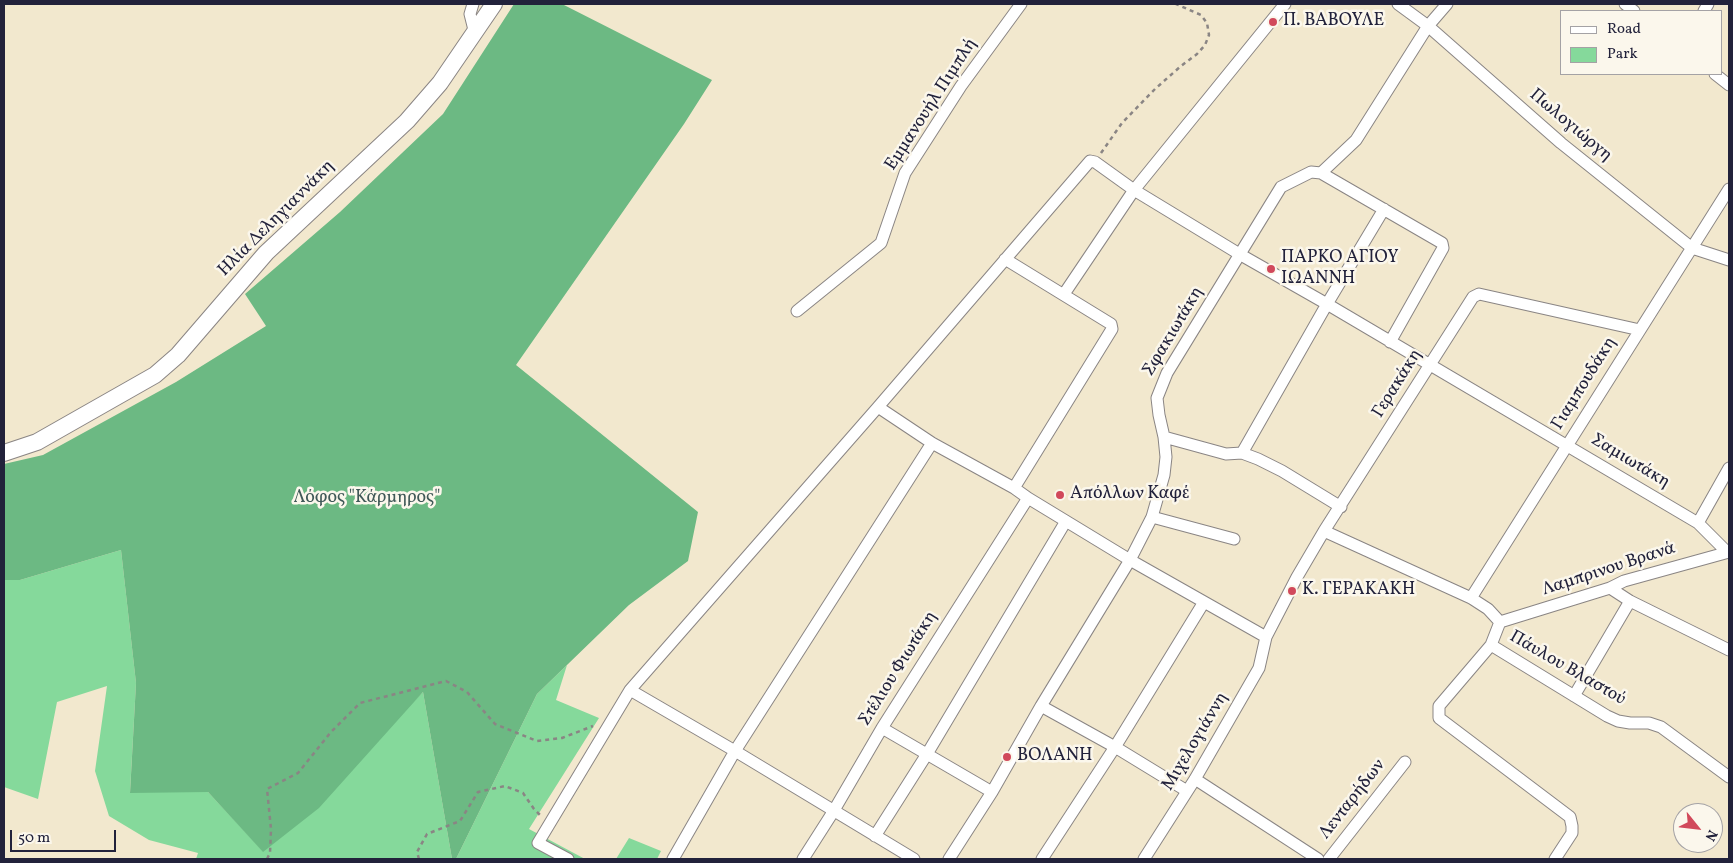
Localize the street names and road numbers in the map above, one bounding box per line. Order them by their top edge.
street label: Εµµανουήλ Πιµπλή [881,35,983,175]
street label: Πωλογιώργη [1524,85,1616,167]
street label: Ηλία Δεληγιαννάκη [214,156,340,282]
street label: Σφακιωτάκη [1139,283,1209,381]
street label: Γιαμπουδάκη [1548,334,1622,434]
street label: Γερακάκη [1368,346,1428,422]
street label: Σαμιωτάκη [1586,430,1674,494]
street label: Λαμπρινου Βρανά [1540,538,1678,602]
street label: Στέλιου Φιωτάκη [855,608,943,730]
street label: Πάυλου Βλαστού [1505,627,1629,711]
street label: Μιχελογιάννη [1158,689,1234,795]
street label: Λενταρήδων [1315,756,1391,844]

